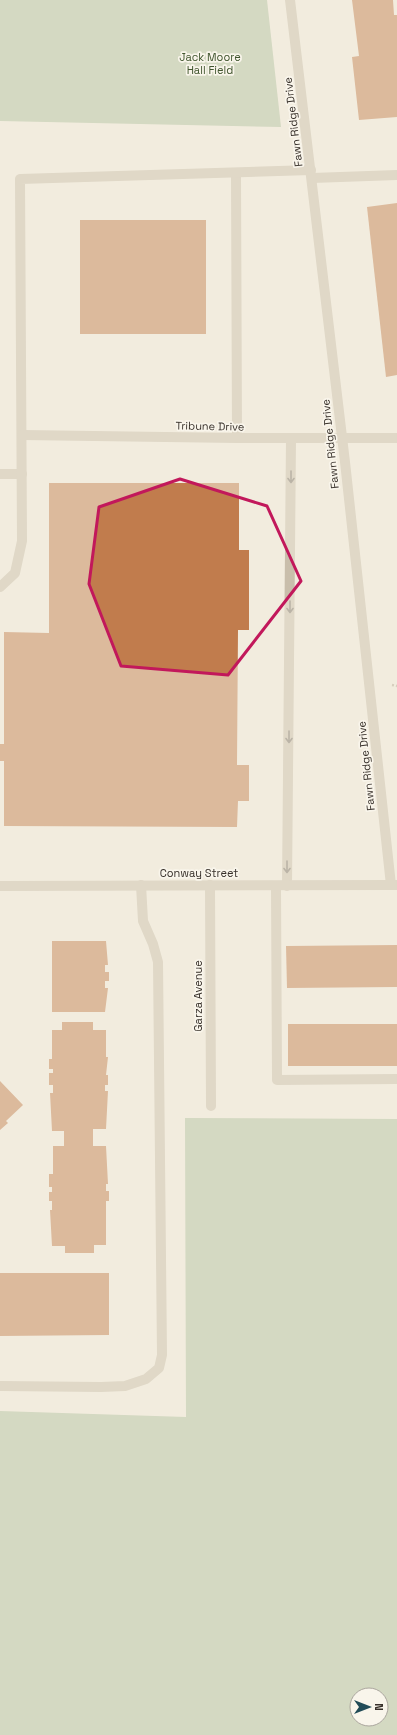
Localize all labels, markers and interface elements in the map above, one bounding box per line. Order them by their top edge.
park label: Jack Moore Hall Field [179,50,241,77]
street label: Fawn Ridge Drive [281,77,305,167]
street label: Fawn Ridge Drive [318,399,342,489]
street label: Tribune Drive [176,418,244,434]
one-way arrow [287,470,295,483]
one-way arrow [286,600,294,613]
street label: Fawn Ridge Drive [354,721,378,811]
one-way arrow [285,730,292,743]
one-way arrow [284,860,291,873]
street label: Conway Street [160,866,238,880]
street label: Garza Avenue [191,960,205,1032]
north arrow [349,1687,389,1727]
text: N [372,1703,386,1711]

